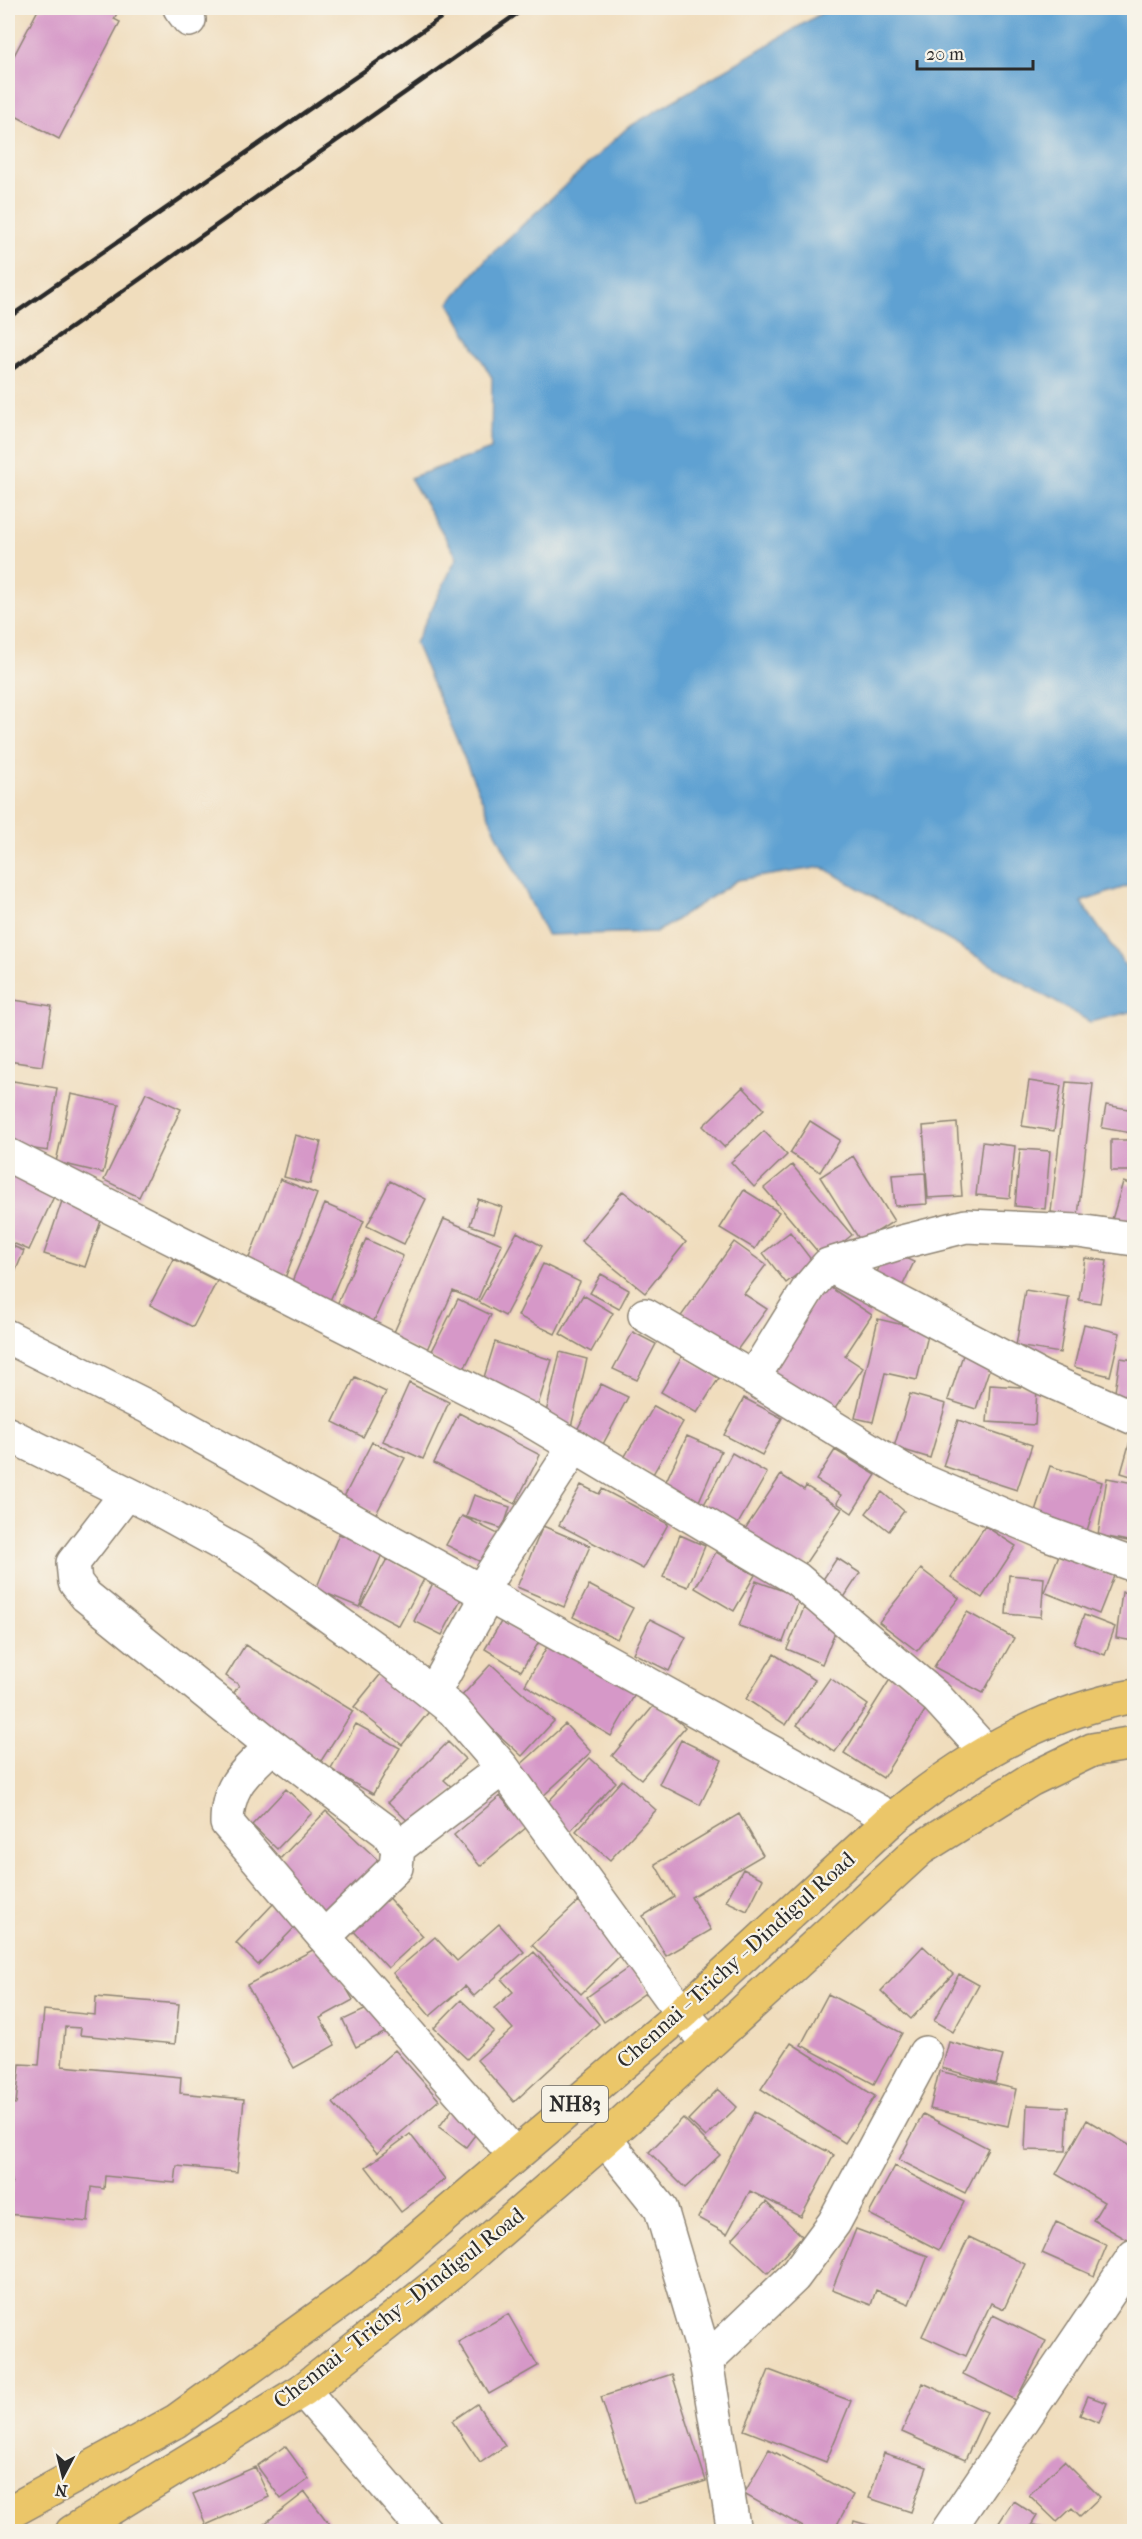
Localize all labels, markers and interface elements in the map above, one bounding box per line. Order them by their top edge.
scale bar [917,33,1032,71]
text: 20 m [926,44,964,65]
street label: Chennai - Trichy - Dindigul Road [612,1846,861,2074]
road number: NH83 [542,2086,608,2122]
street label: Chennai - Trichy - Dindigul Road [268,2201,530,2414]
north arrow [33,2446,93,2506]
text: N [53,2480,68,2501]

